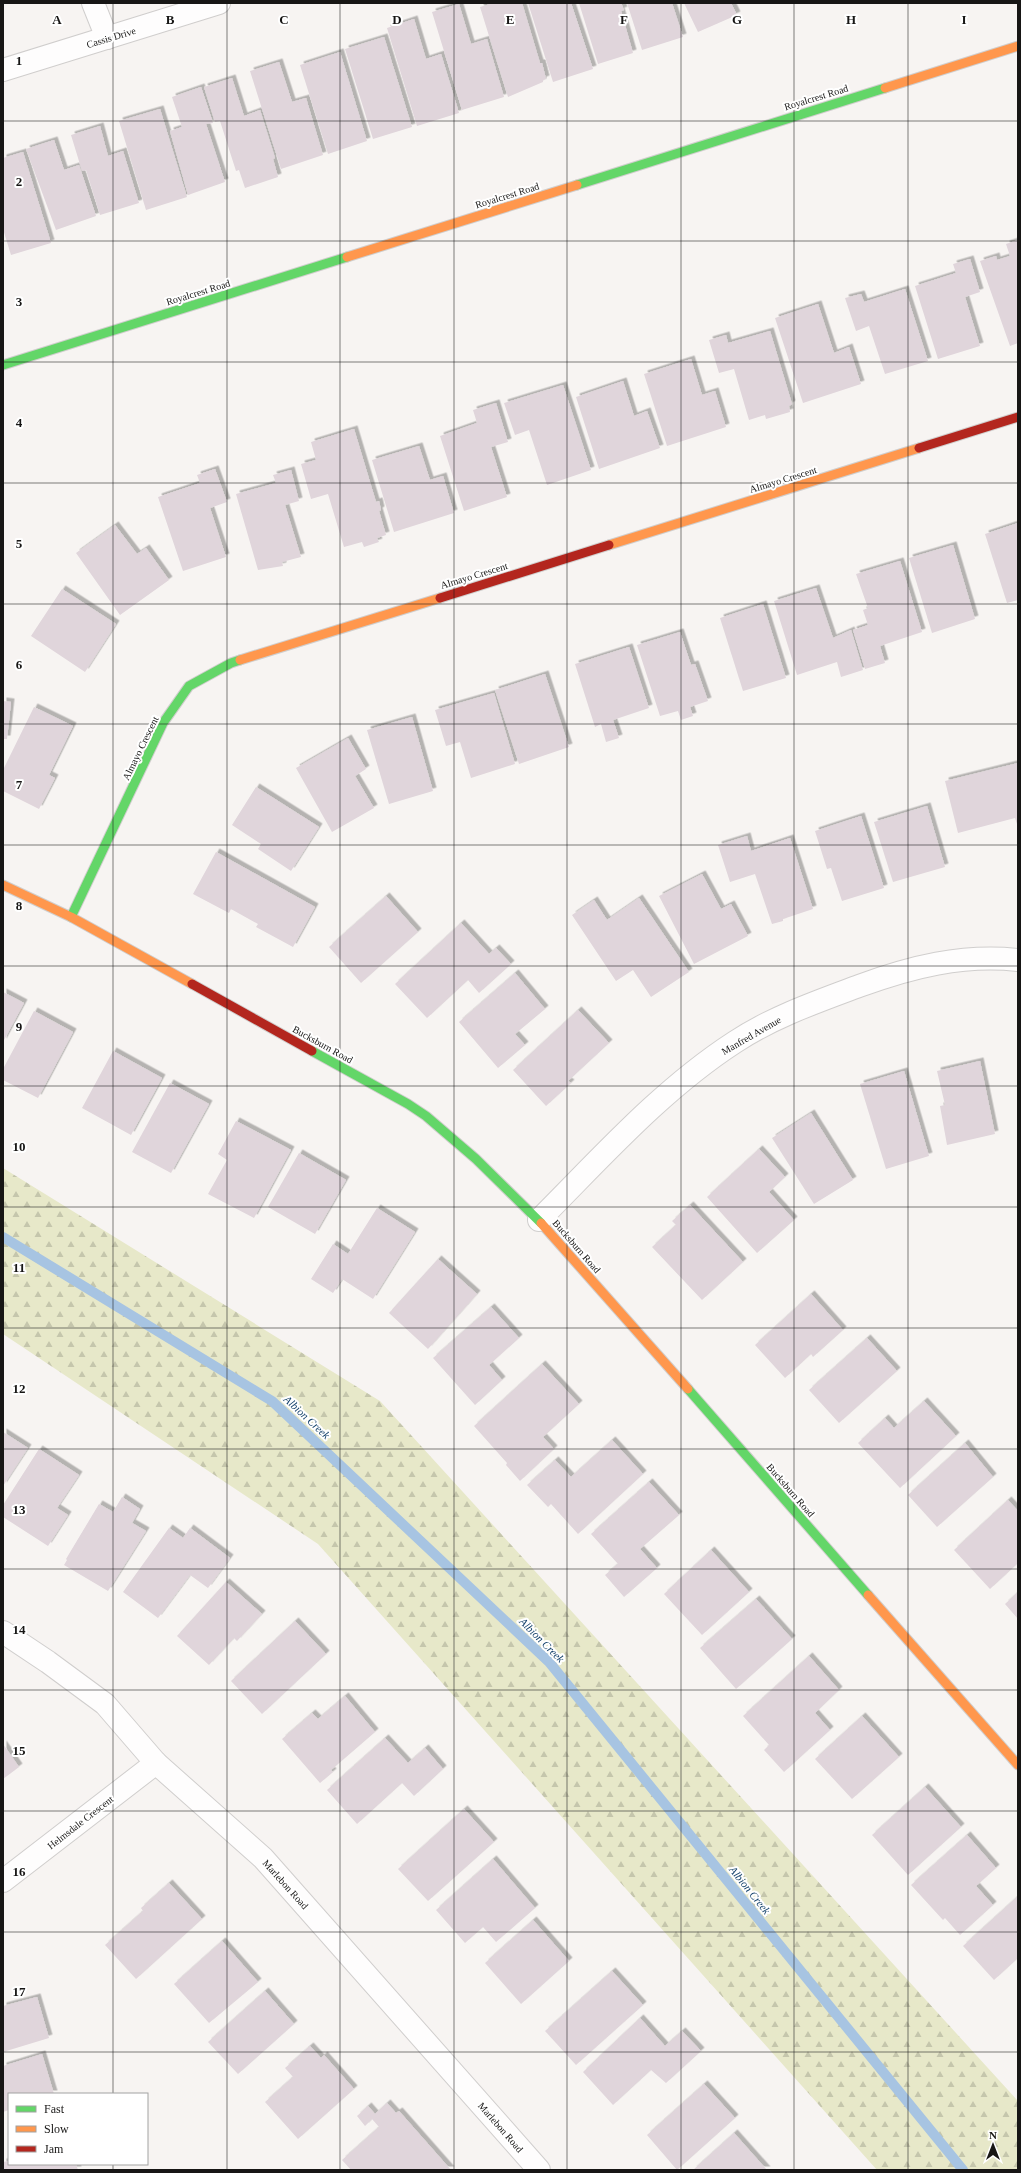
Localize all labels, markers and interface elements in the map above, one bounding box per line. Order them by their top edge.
text: A [52,12,62,27]
text: B [166,12,175,27]
text: C [279,12,289,27]
text: D [392,12,402,27]
text: E [506,12,514,27]
text: F [620,12,628,27]
text: G [732,12,742,27]
text: H [846,12,856,27]
text: I [961,12,967,27]
street label: Cassis Drive [85,25,138,50]
text: 1 [16,53,22,68]
street label: Royalcrest Road [783,83,849,112]
text: 2 [16,174,22,189]
street label: Royalcrest Road [474,181,540,210]
street label: Royalcrest Road [165,278,231,307]
text: 3 [16,294,23,309]
text: 4 [16,415,23,430]
street label: Almayo Crescent [748,464,818,495]
text: 5 [16,536,23,551]
street label: Almayo Crescent [439,560,509,591]
text: 6 [16,657,23,672]
street label: Almayo Crescent [120,714,161,782]
text: 7 [16,777,23,792]
text: 8 [16,898,23,913]
street label: Manfred Avenue [720,1014,783,1057]
text: 9 [16,1019,23,1034]
street label: Bucksburn Road [291,1023,355,1065]
text: 10 [13,1139,26,1154]
street label: Bucksburn Road [551,1217,603,1275]
text: 11 [13,1260,25,1275]
text: 12 [13,1381,26,1396]
water label: Albion Creek [281,1392,333,1442]
street label: Bucksburn Road [765,1461,817,1519]
text: 13 [13,1502,26,1517]
water label: Albion Creek [517,1615,568,1666]
text: 14 [13,1622,26,1637]
text: 15 [13,1743,26,1758]
street label: Helmsdale Crescent [45,1793,115,1851]
street label: Marlebon Road [261,1857,311,1911]
water label: Albion Creek [726,1863,774,1917]
text: 16 [13,1864,26,1879]
text: 17 [13,1984,26,1999]
legend [8,2093,148,2165]
street label: Marlebon Road [476,2100,525,2155]
text: Fast [44,2102,65,2116]
text: Slow [44,2122,69,2136]
north arrow [973,2125,1013,2165]
text: N [989,2129,997,2141]
text: Jam [44,2142,64,2156]

